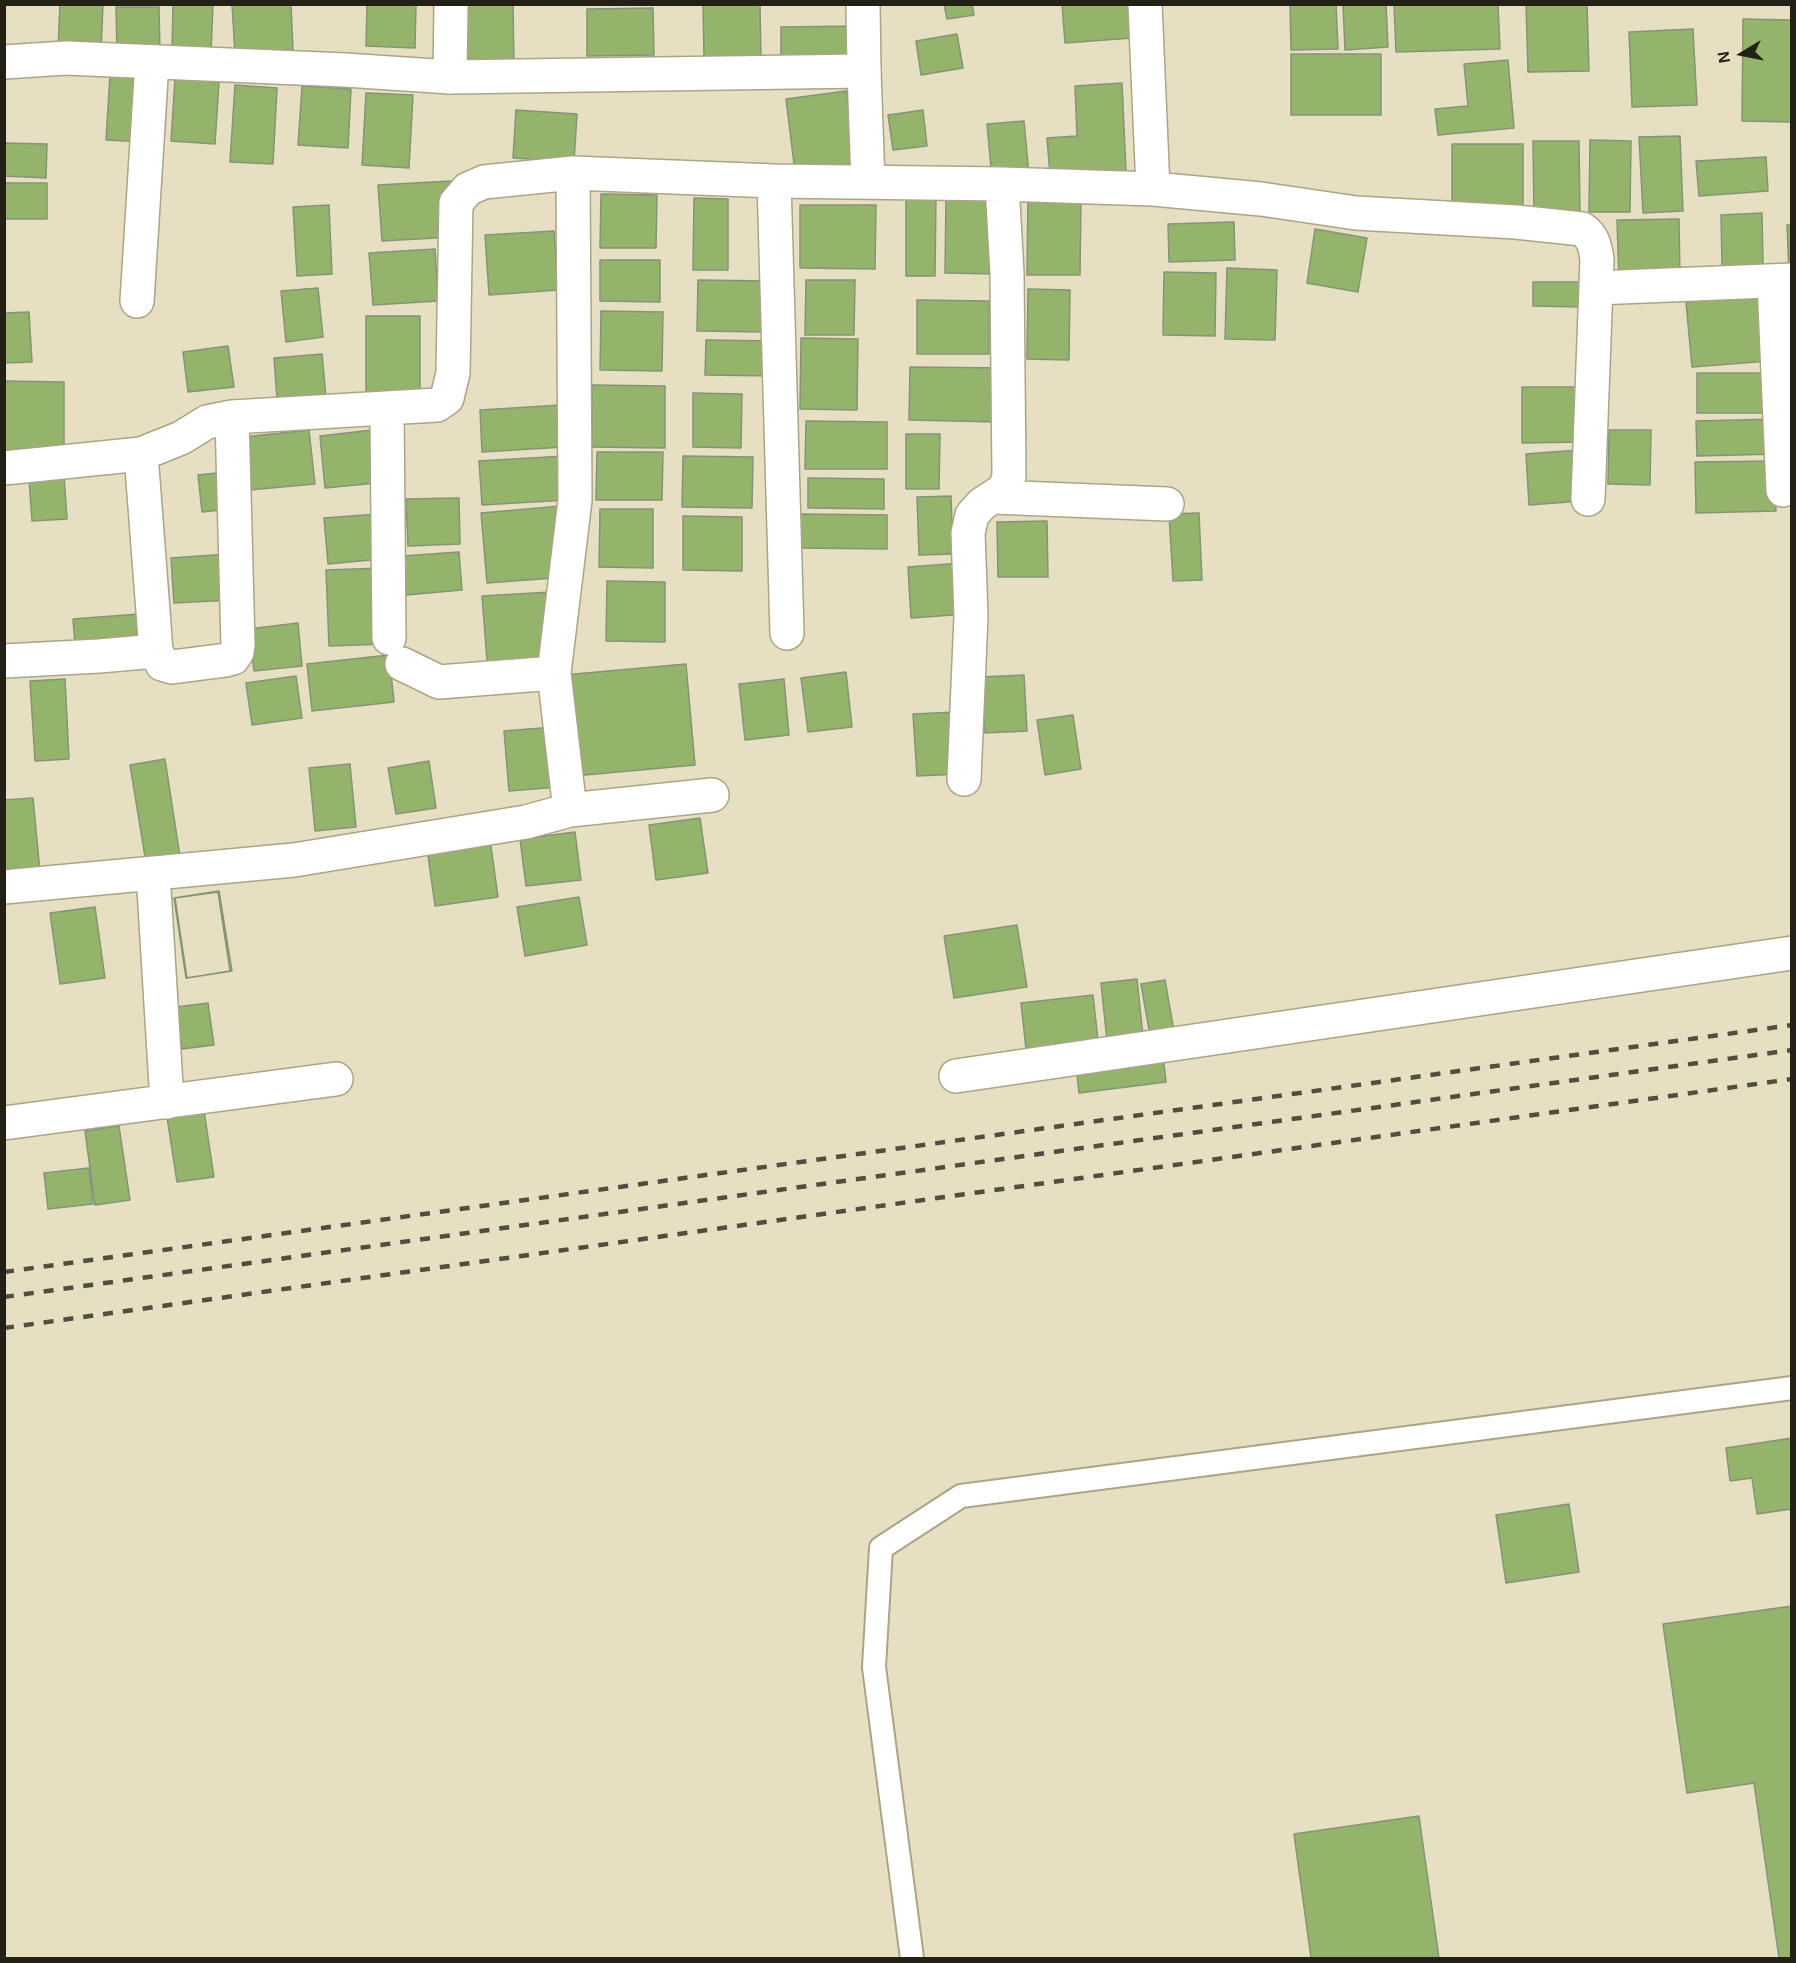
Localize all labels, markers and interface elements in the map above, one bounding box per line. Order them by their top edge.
north arrow [1712,24,1772,84]
text: N [1714,50,1733,64]

